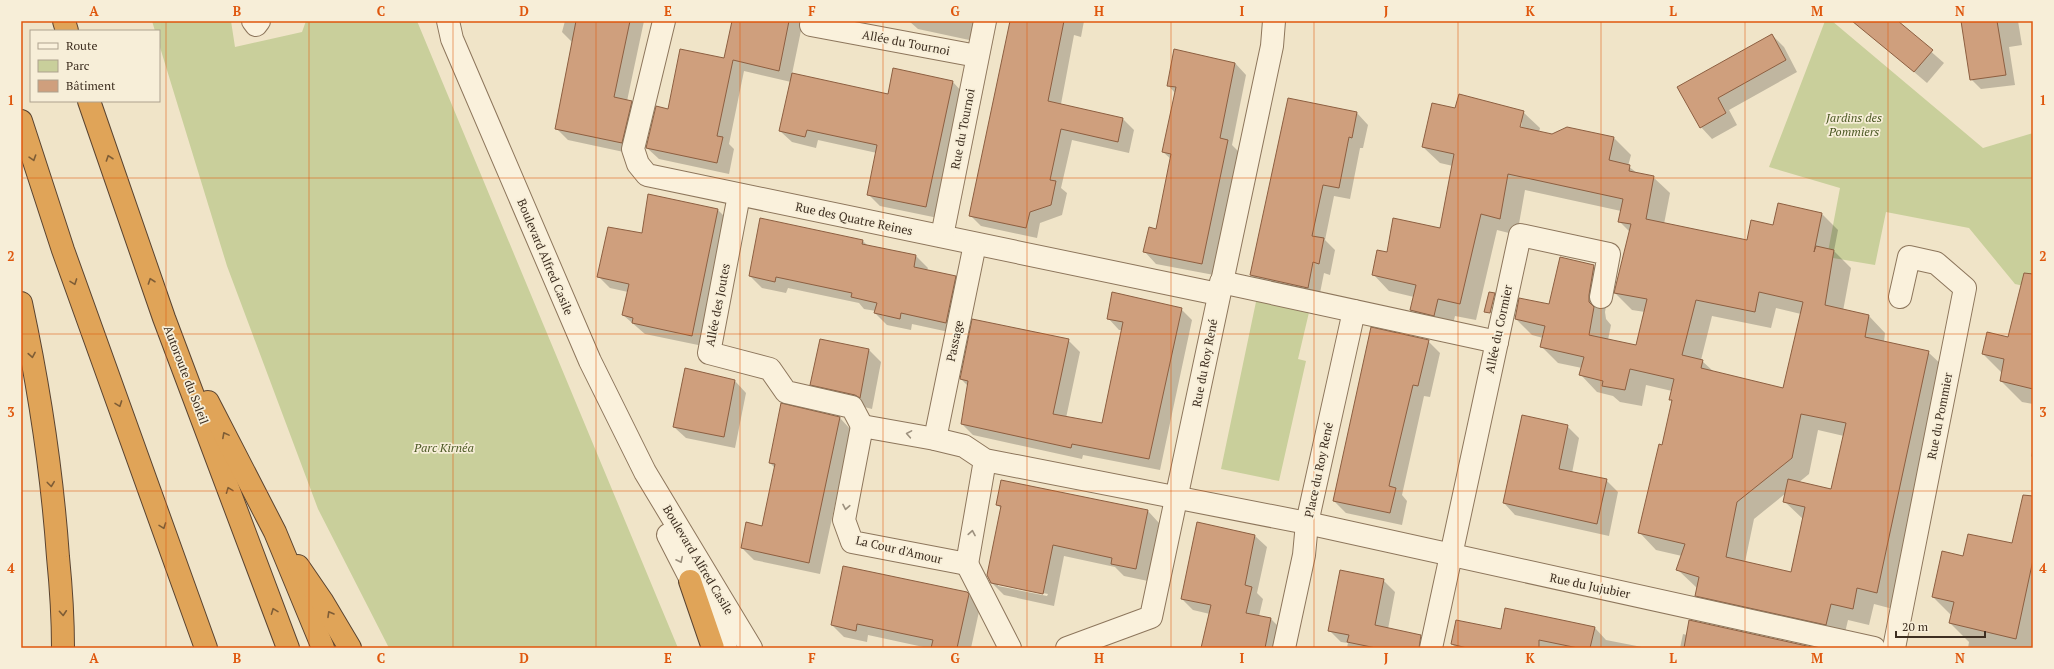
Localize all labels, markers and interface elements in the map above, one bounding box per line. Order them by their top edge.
text: A [89,2,99,20]
text: B [233,2,241,20]
text: C [377,2,385,20]
text: D [519,2,529,20]
text: E [664,2,672,20]
text: F [808,2,816,20]
text: G [950,2,960,20]
text: H [1094,2,1104,20]
text: I [1240,2,1245,20]
text: J [1384,2,1389,20]
text: K [1525,2,1535,20]
text: L [1669,2,1677,20]
text: M [1811,2,1823,20]
text: N [1955,2,1965,20]
street label: Allée du Tournoi [861,27,952,58]
legend [30,30,160,102]
text: Route [66,38,97,53]
text: Parc [66,58,90,73]
text: Bâtiment [66,78,116,93]
street label: Rue du Tournoi [947,87,978,171]
text: 1 [7,91,15,109]
text: 1 [2039,91,2047,109]
park label: Jardins des Pommiers [1825,110,1882,139]
one-way arrow [28,155,37,162]
one-way arrow [105,155,114,162]
street label: Boulevard Alfred Casile [514,196,577,317]
street label: Rue des Quatre Reines [794,199,914,238]
text: 2 [7,247,15,265]
text: 2 [2039,247,2047,265]
street label: Allée des Joutes [702,262,733,348]
one-way arrow [70,278,78,285]
one-way arrow [148,278,156,285]
street label: Allée du Cormier [1482,283,1515,375]
street label: Rue du Roy René [1189,318,1220,408]
street label: Passage [943,319,966,363]
street label: Autoroute du Soleil [161,324,212,426]
one-way arrow [27,352,36,358]
street label: Rue du Pommier [1924,371,1955,461]
one-way arrow [114,400,122,407]
text: 3 [7,403,15,421]
text: 3 [2039,403,2047,421]
street label: Place du Roy René [1301,421,1336,519]
one-way arrow [906,430,912,439]
one-way arrow [223,432,230,439]
park label: Parc Kirnéa [413,440,474,455]
one-way arrow [46,481,55,487]
one-way arrow [225,486,233,493]
street label: Boulevard Alfred Casile [660,502,737,617]
one-way arrow [843,504,851,510]
one-way arrow [158,523,166,530]
one-way arrow [967,529,976,536]
street label: La Cour d'Amour [854,532,944,567]
one-way arrow [675,556,683,563]
text: 4 [7,559,15,577]
text: 4 [2039,559,2047,577]
street label: Rue du Jujubier [1548,570,1632,601]
one-way arrow [271,608,279,615]
one-way arrow [58,610,67,616]
one-way arrow [327,611,334,618]
scale bar [1896,613,1985,639]
text: 20 m [1902,619,1929,634]
text: A [89,649,99,667]
text: B [233,649,241,667]
text: C [377,649,385,667]
text: D [519,649,529,667]
text: E [664,649,672,667]
text: F [808,649,816,667]
text: G [950,649,960,667]
text: H [1094,649,1104,667]
text: I [1240,649,1245,667]
text: J [1384,649,1389,667]
text: K [1525,649,1535,667]
text: L [1669,649,1677,667]
text: M [1811,649,1823,667]
text: N [1955,649,1965,667]

